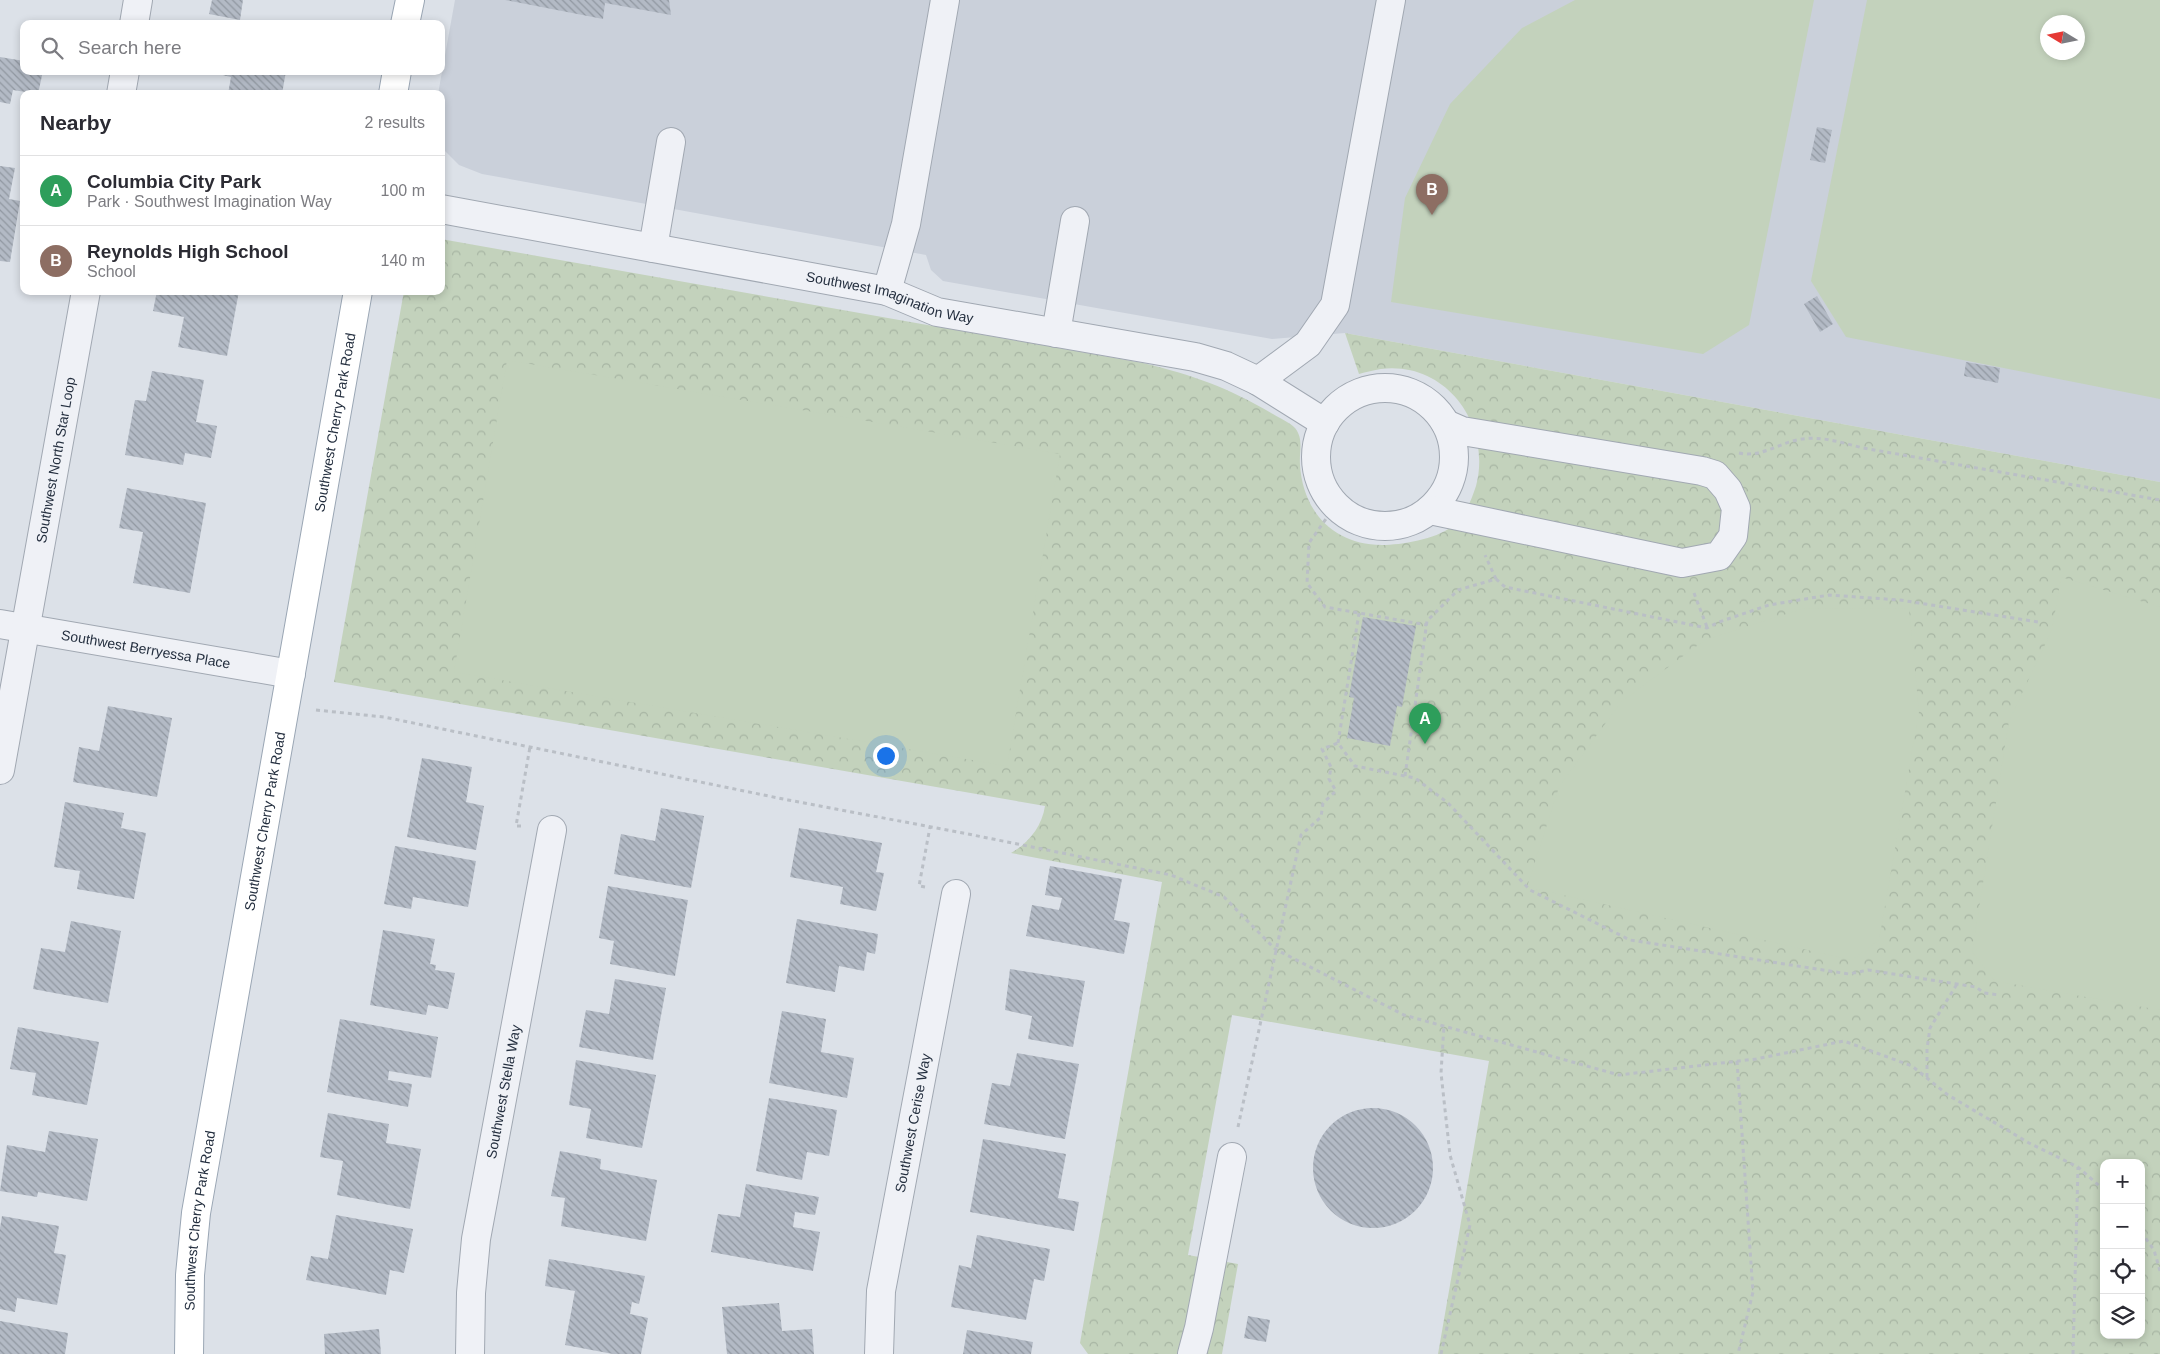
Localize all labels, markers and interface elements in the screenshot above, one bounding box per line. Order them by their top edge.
north arrow [2040,15,2085,60]
search box [20,20,445,75]
icon: search [38,34,66,62]
text: Search here [78,37,182,58]
text: Nearby [40,111,111,134]
text: 2 results [365,114,425,131]
text: Columbia City Park [87,171,261,192]
pin: B [1416,174,1448,215]
text: A [50,182,62,199]
text: 100 m [381,182,425,199]
text: Park · Southwest Imagination Way [87,193,332,210]
text: Reynolds High School [87,241,289,262]
text: B [50,252,62,269]
text: 140 m [381,252,425,269]
text: School [87,263,136,280]
street label: Southwest Imagination Way [805,268,975,326]
street label: Southwest Cherry Park Road [311,332,358,513]
street label: Southwest North Star Loop [33,376,78,544]
street label: Southwest Berryessa Place [60,627,232,671]
pin: A [1409,703,1441,744]
street label: Southwest Cherry Park Road [241,731,288,912]
your location [873,743,899,769]
street label: Southwest Stella Way [483,1024,524,1160]
street label: Southwest Cerise Way [892,1052,934,1194]
street label: Southwest Cherry Park Road [182,1129,218,1311]
map controls [2100,1159,2145,1339]
button: + [2100,1159,2145,1204]
button: − [2100,1204,2145,1249]
button: locate [2100,1249,2145,1294]
button: layers [2100,1294,2145,1339]

